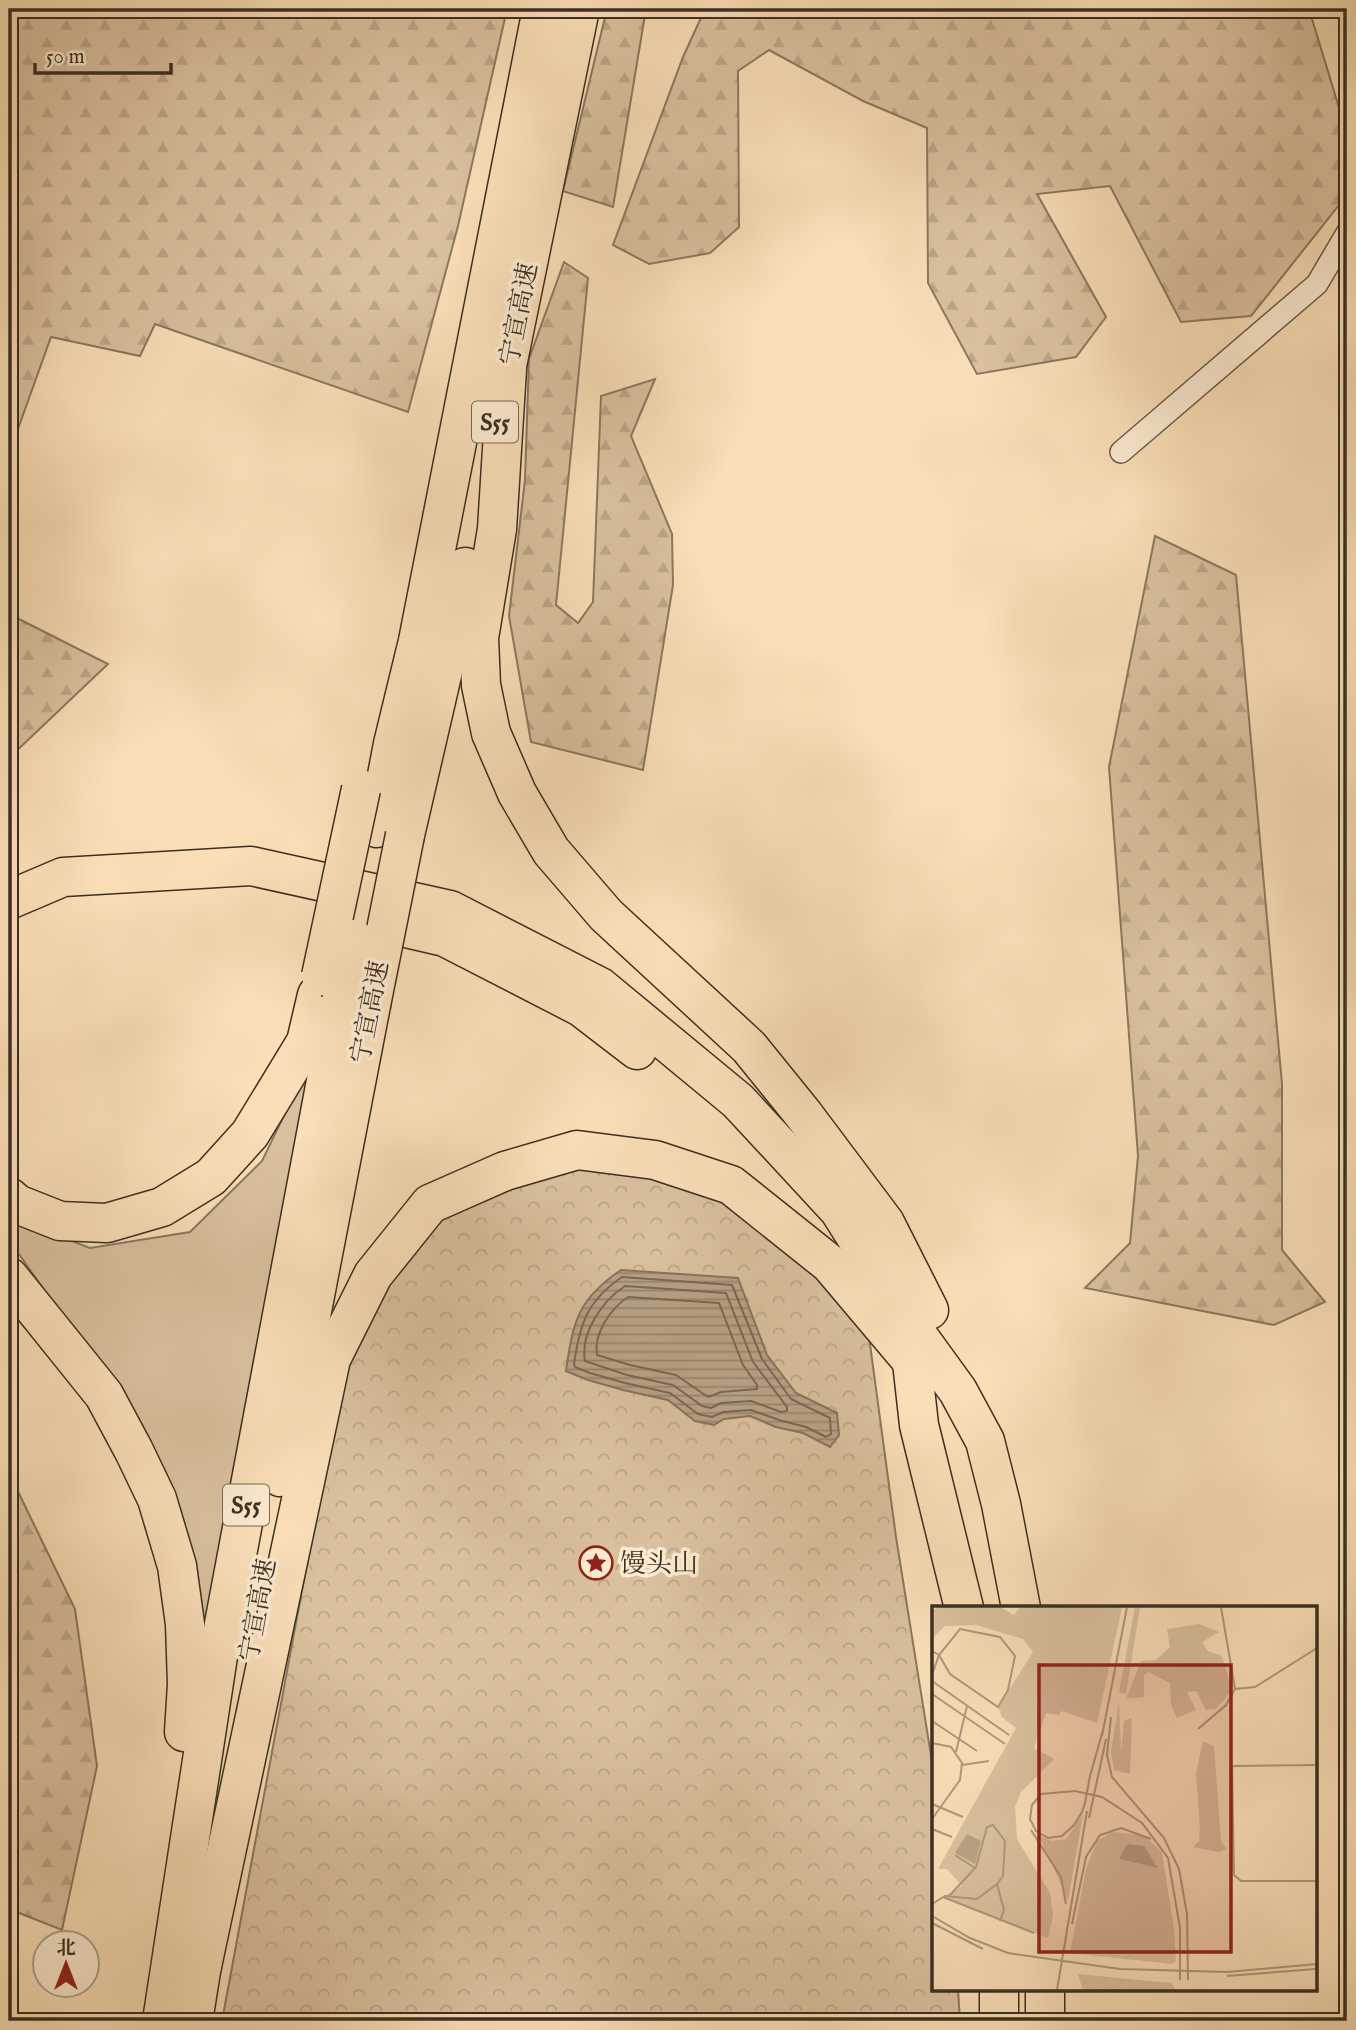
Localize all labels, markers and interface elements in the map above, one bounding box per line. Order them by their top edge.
scale bar [35,32,172,76]
text: 50 m [46,44,85,71]
street label: 宁宣高速 [493,260,546,368]
road number: S55 [472,402,518,442]
street label: 宁宣高速 [344,958,397,1066]
road number: S55 [223,1484,269,1526]
place icon: 馒头山 [577,1544,615,1582]
place label: 馒头山 [620,1548,698,1581]
street label: 宁宣高速 [233,1556,284,1664]
inset map [932,1606,1318,1992]
north arrow [32,1928,102,1998]
text: 北 [56,1937,76,1961]

